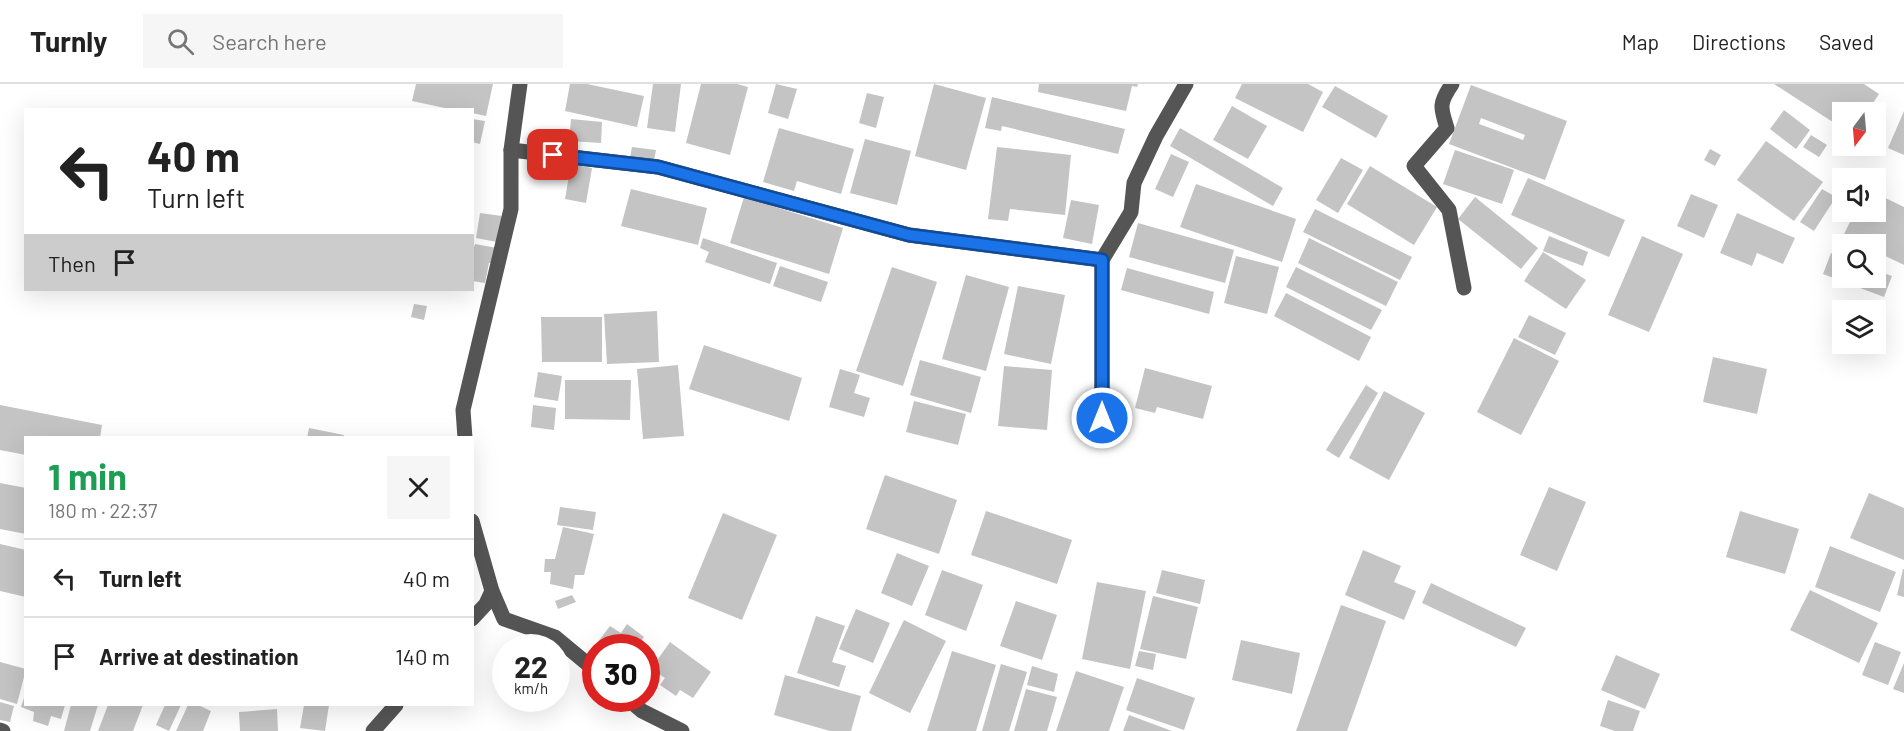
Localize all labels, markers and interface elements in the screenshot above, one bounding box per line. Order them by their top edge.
search box [143,14,563,68]
text: Turnly [30,24,107,58]
icon: search [164,25,197,58]
text: Search here [212,28,327,54]
text: Map [1622,29,1659,54]
text: Directions [1692,29,1786,54]
text: Saved [1819,29,1874,54]
north arrow [1832,102,1886,156]
map controls [1832,102,1886,354]
pin [527,129,578,180]
text: 40 m [147,130,240,180]
icon: left [48,132,126,210]
icon: arrive [536,138,569,171]
button: sound [1832,168,1886,222]
text: Turn left [147,181,245,213]
button: search [1832,234,1886,288]
icon: arrive [108,246,141,279]
text: Then [48,250,96,276]
button: layers [1832,300,1886,354]
position arrow [1070,386,1134,450]
text: 1 min [48,454,127,497]
button: close [387,456,450,519]
text: 180 m · 22:37 [48,498,157,522]
icon: left [48,562,81,595]
text: Turn left [99,565,182,591]
text: 40 m [403,565,450,591]
speed limit sign: 30 [582,634,660,712]
icon: arrive [48,640,81,673]
text: Arrive at destination [99,643,298,669]
text: 140 m [395,643,450,669]
text: 22 [514,648,548,684]
text: km/h [514,679,548,697]

